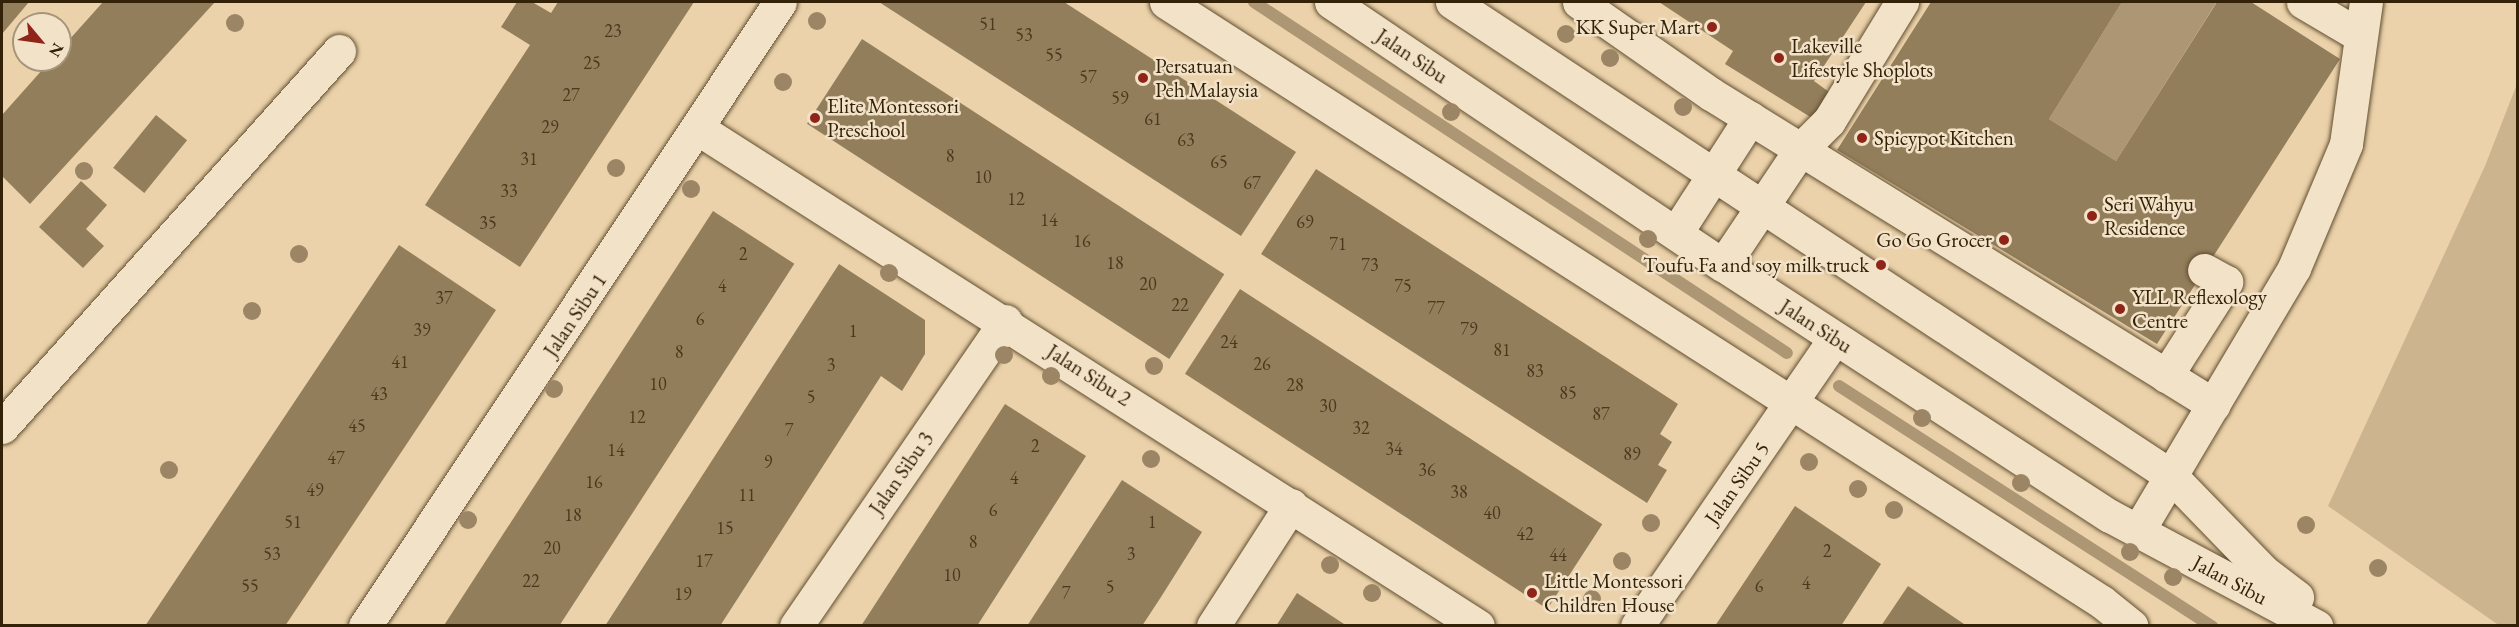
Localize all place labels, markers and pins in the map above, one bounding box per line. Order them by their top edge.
place label: KK Super Mart [1576,14,1700,40]
marker: KK Super Mart [1705,20,1719,34]
place label: Lakeville Lifestyle Shoplots [1791,33,1933,83]
marker: Lakeville Lifestyle Shoplots [1772,51,1786,65]
place label: Persatuan Peh Malaysia [1155,53,1258,103]
marker: Persatuan Peh Malaysia [1136,71,1150,85]
place label: Elite Montessori Preschool [827,93,959,143]
marker: Elite Montessori Preschool [808,111,822,125]
place label: Spicypot Kitchen [1874,125,2014,151]
marker: Spicypot Kitchen [1855,131,1869,145]
place label: Seri Wahyu Residence [2104,191,2194,241]
marker: Seri Wahyu Residence [2085,209,2099,223]
place label: Go Go Grocer [1876,227,1992,253]
marker: Go Go Grocer [1997,233,2011,247]
place label: Toufu Fa and soy milk truck [1643,252,1869,278]
marker: Toufu Fa and soy milk truck [1874,258,1888,272]
place label: YLL Reflexology Centre [2132,284,2267,334]
marker: YLL Reflexology Centre [2113,302,2127,316]
place label: Little Montessori Children House [1544,568,1683,618]
marker: Little Montessori Children House [1525,586,1539,600]

